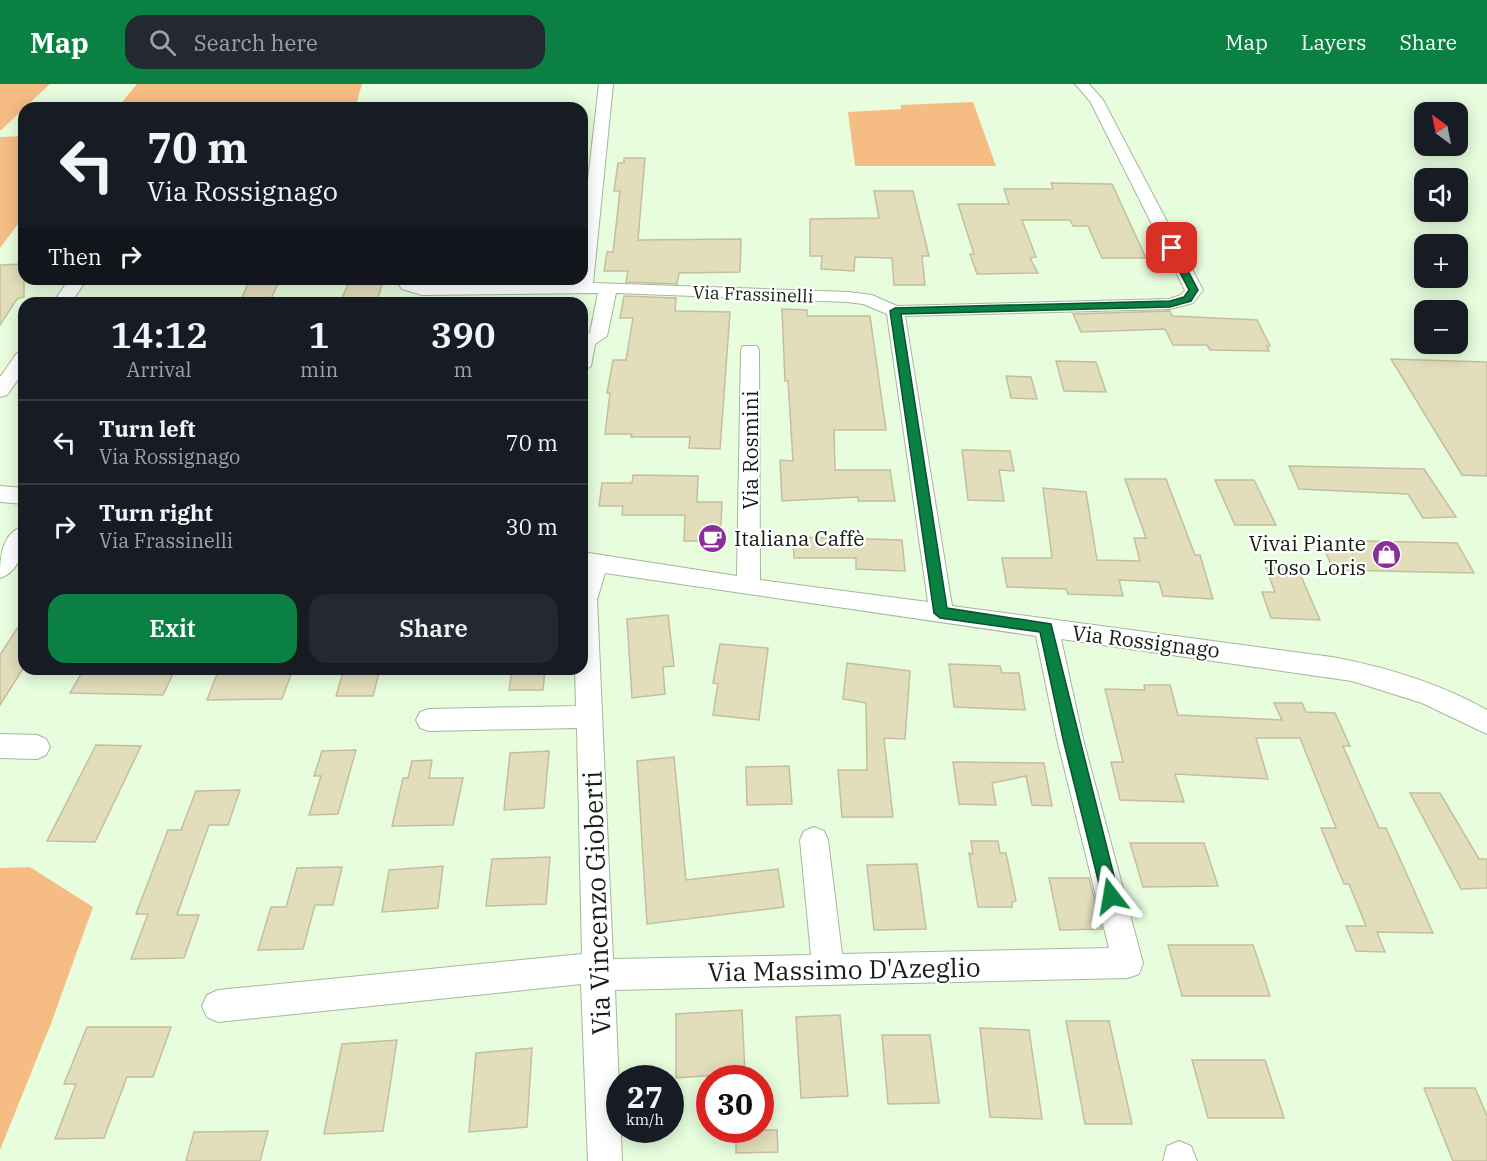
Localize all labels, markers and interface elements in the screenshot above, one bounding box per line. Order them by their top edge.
search box [125,15,545,69]
text: Map [30,24,89,61]
icon: search [146,26,179,59]
text: Search here [194,28,318,57]
text: Map [1225,28,1268,56]
text: Layers [1301,28,1367,56]
text: Share [1400,28,1457,56]
north arrow [1414,102,1468,156]
map controls [1414,102,1468,354]
text: 70 m [147,120,248,175]
icon: left [48,126,126,204]
button: sound [1414,168,1468,222]
text: Via Rossignago [147,173,338,208]
pin [1146,222,1197,273]
icon: arrive [1155,231,1188,264]
button: + [1414,234,1468,288]
icon: right [114,240,147,273]
text: Then [48,242,102,271]
street label: Via Frassinelli [692,280,814,308]
button: − [1414,300,1468,354]
text: 14:12 [110,311,208,358]
text: 1 [308,311,330,358]
text: 390 [431,311,496,358]
text: Arrival [126,356,192,383]
text: min [300,356,338,383]
text: m [454,356,473,383]
street label: Via Rosmini [736,390,764,510]
text: Turn left [99,414,195,443]
icon: left [48,426,81,459]
text: 70 m [506,428,558,457]
text: Via Rossignago [99,443,240,470]
text: Turn right [99,498,213,527]
icon: right [48,510,81,543]
text: 30 m [506,512,558,541]
cafe icon: Italiana Caffè [697,522,729,554]
place label: Italiana Caffè [734,524,865,552]
text: Via Frassinelli [99,527,233,554]
place label: Vivai Piante Toso Loris [1249,529,1366,581]
shop icon: Vivai Piante Toso Loris [1371,539,1403,571]
button: Exit [48,594,297,663]
button: Share [309,594,558,663]
street label: Via Rossignago [1071,618,1221,664]
street label: Via Vincenzo Gioberti [574,770,618,1036]
position arrow [1079,864,1143,928]
street label: Via Massimo D'Azeglio [707,950,981,988]
speed limit sign: 30 [696,1065,774,1143]
text: 27 [627,1077,663,1116]
text: km/h [626,1110,664,1129]

